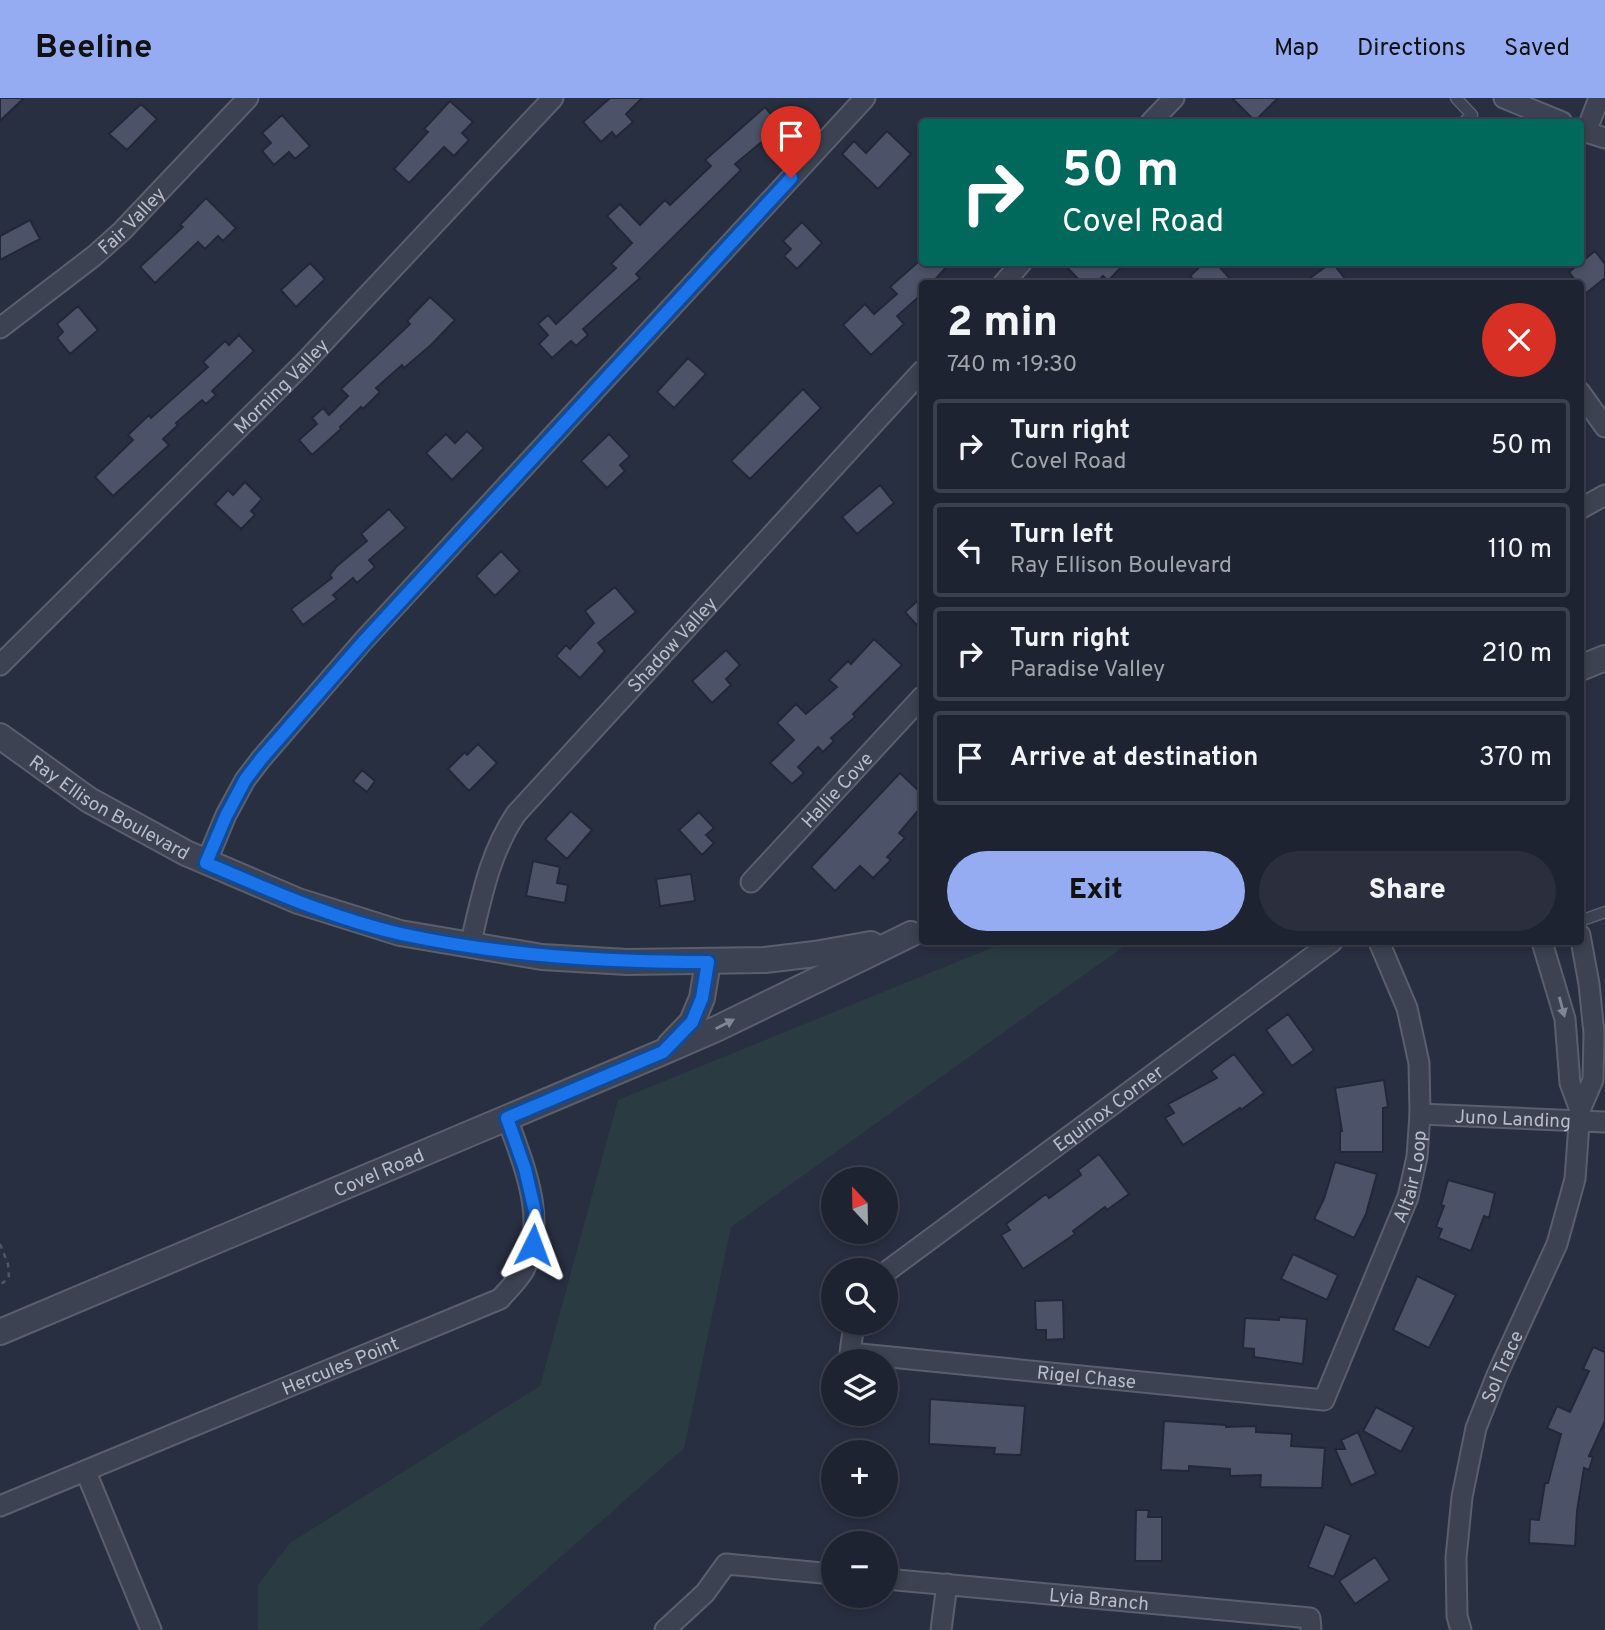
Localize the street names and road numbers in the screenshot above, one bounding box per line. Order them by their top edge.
street label: Fair Valley [94,183,171,261]
street label: Morning Valley [230,334,335,440]
street label: Shadow Valley [623,593,723,699]
street label: Hallie Cove [797,748,879,834]
street label: Ray Ellison Boulevard [24,751,193,867]
street label: Equinox Corner [1049,1060,1170,1158]
street label: Juno Landing [1454,1106,1571,1135]
street label: Altair Loop [1389,1129,1433,1227]
street label: Covel Road [330,1144,428,1204]
street label: Sol Trace [1477,1327,1530,1407]
street label: Hercules Point [279,1332,403,1402]
street label: Rigel Chase [1036,1362,1137,1395]
street label: Lyia Branch [1048,1584,1150,1617]

